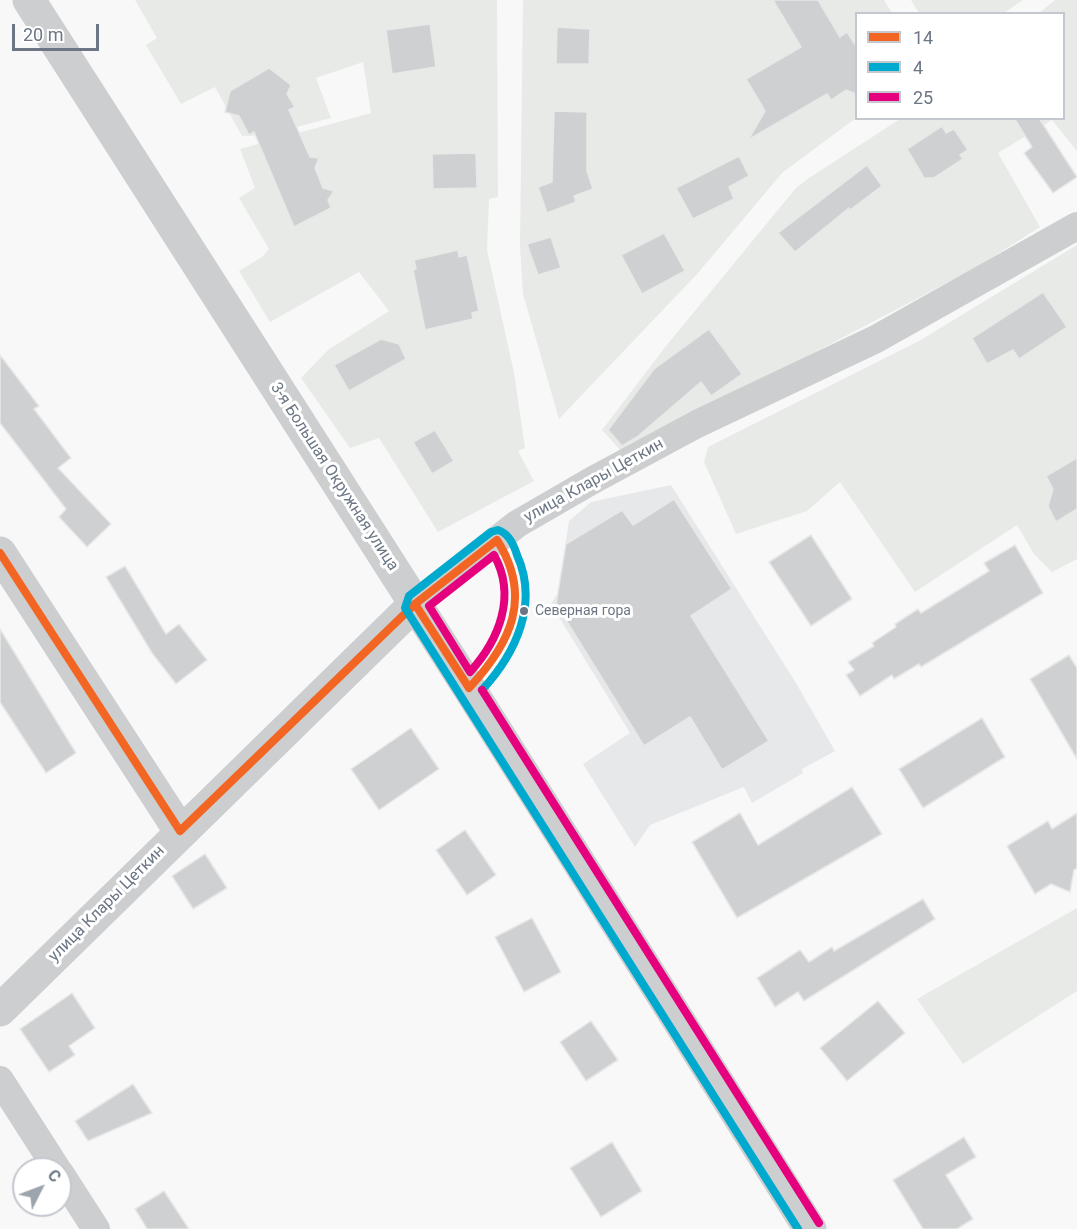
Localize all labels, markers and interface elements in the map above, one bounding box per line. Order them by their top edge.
scale bar [15,12,102,50]
legend [855,12,1065,120]
text: 20 m [23,24,63,45]
text: 14 [913,27,933,48]
text: 4 [913,57,923,78]
text: 25 [913,87,933,108]
street label: 3-я Большая Окружная улица [266,379,402,575]
street label: улица Клары Цеткин [521,435,667,527]
place label: Северная гора [535,603,631,619]
marker: Северная гора [518,605,530,617]
street label: улица Клары Цеткин [45,842,169,966]
north arrow [12,1157,72,1217]
text: С [44,1166,65,1186]

